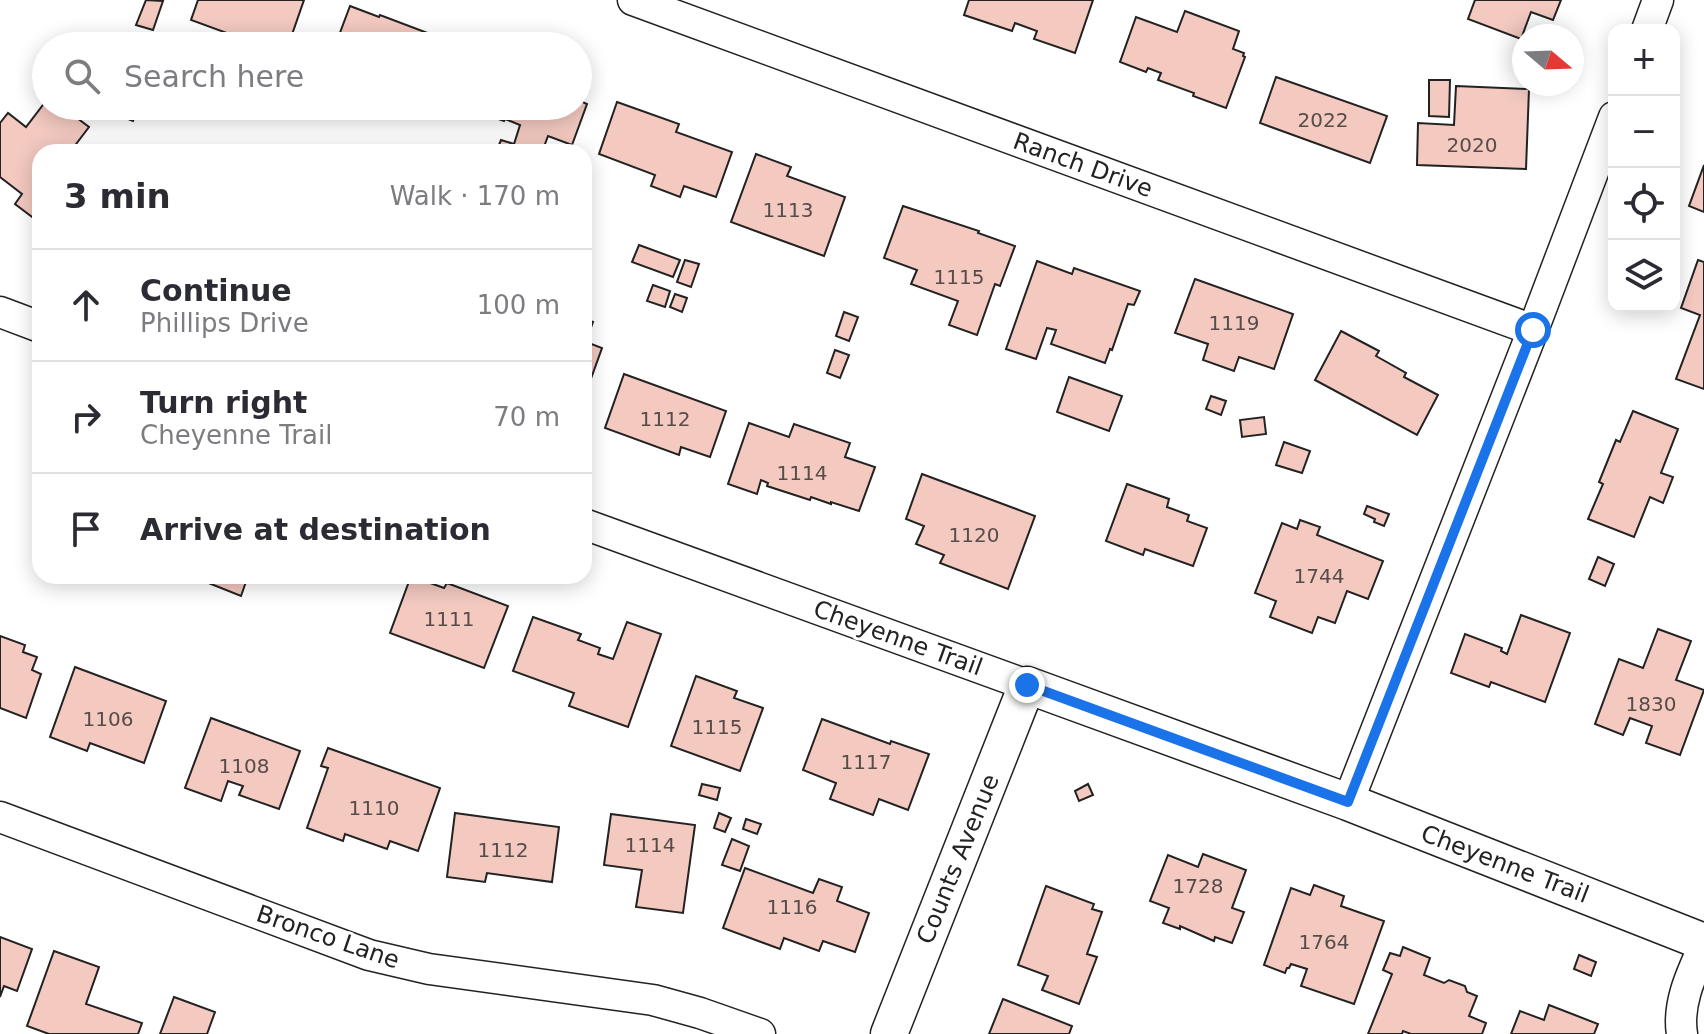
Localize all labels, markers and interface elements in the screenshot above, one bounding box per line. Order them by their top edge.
north arrow [1512,24,1584,96]
map controls [1608,24,1680,312]
button: + [1608,24,1680,96]
search box [32,32,592,120]
icon: search [60,54,104,98]
text: Search here [124,59,304,94]
button: − [1608,96,1680,168]
house number: 2022 [1298,108,1348,132]
street label: Ranch Drive [1010,127,1156,203]
house number: 2020 [1447,133,1497,157]
button: locate [1608,168,1680,240]
text: 3 min [64,176,171,216]
text: Walk · 170 m [390,181,560,211]
house number: 1113 [763,198,813,222]
button: layers [1608,240,1680,312]
house number: 1115 [934,265,984,289]
text: Continue [140,273,292,308]
icon: ahead [64,283,108,327]
text: 100 m [477,290,560,320]
text: Phillips Drive [140,308,309,338]
house number: 1119 [1209,311,1259,335]
route start [1515,312,1551,348]
text: Turn right [140,385,307,420]
icon: right [64,395,108,439]
text: 70 m [493,402,560,432]
house number: 1112 [640,407,690,431]
text: Cheyenne Trail [140,420,332,450]
house number: 1114 [777,461,827,485]
icon: arrive [64,507,108,551]
text: Arrive at destination [140,512,491,547]
house number: 1120 [949,523,999,547]
house number: 1744 [1294,564,1344,588]
street label: Cheyenne Trail [810,594,986,682]
house number: 1111 [424,607,474,631]
route end [1009,667,1045,703]
house number: 1830 [1626,692,1676,716]
house number: 1106 [83,707,133,731]
house number: 1115 [692,715,742,739]
house number: 1117 [841,750,891,774]
house number: 1108 [219,754,269,778]
street label: Counts Avenue [911,770,1005,948]
house number: 1110 [349,796,399,820]
street label: Cheyenne Trail [1417,819,1593,909]
house number: 1114 [625,833,675,857]
house number: 1112 [478,838,528,862]
house number: 1728 [1173,874,1223,898]
house number: 1116 [767,895,817,919]
street label: Bronco Lane [253,899,403,975]
house number: 1764 [1299,930,1349,954]

